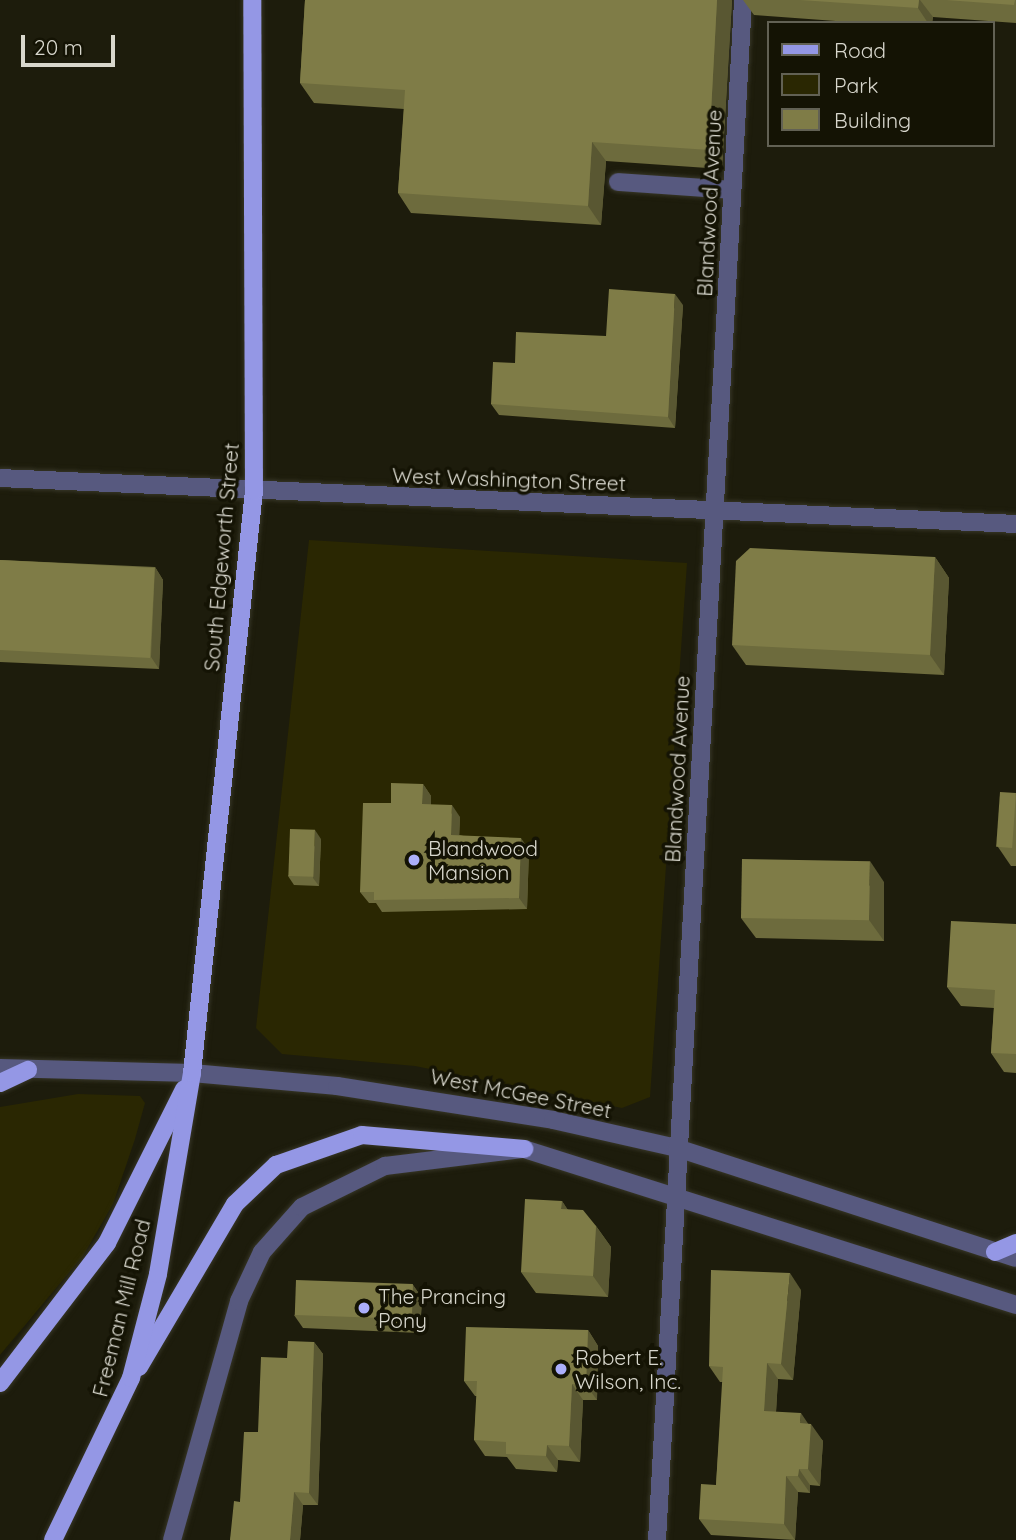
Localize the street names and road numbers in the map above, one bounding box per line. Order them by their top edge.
street label: Blandwood Avenue [692,109,726,297]
street label: South Edgeworth Street [198,442,244,672]
street label: West Washington Street [392,462,626,496]
street label: Blandwood Avenue [660,675,694,863]
street label: West McGee Street [428,1063,614,1123]
street label: Freeman Mill Road [87,1217,155,1399]

